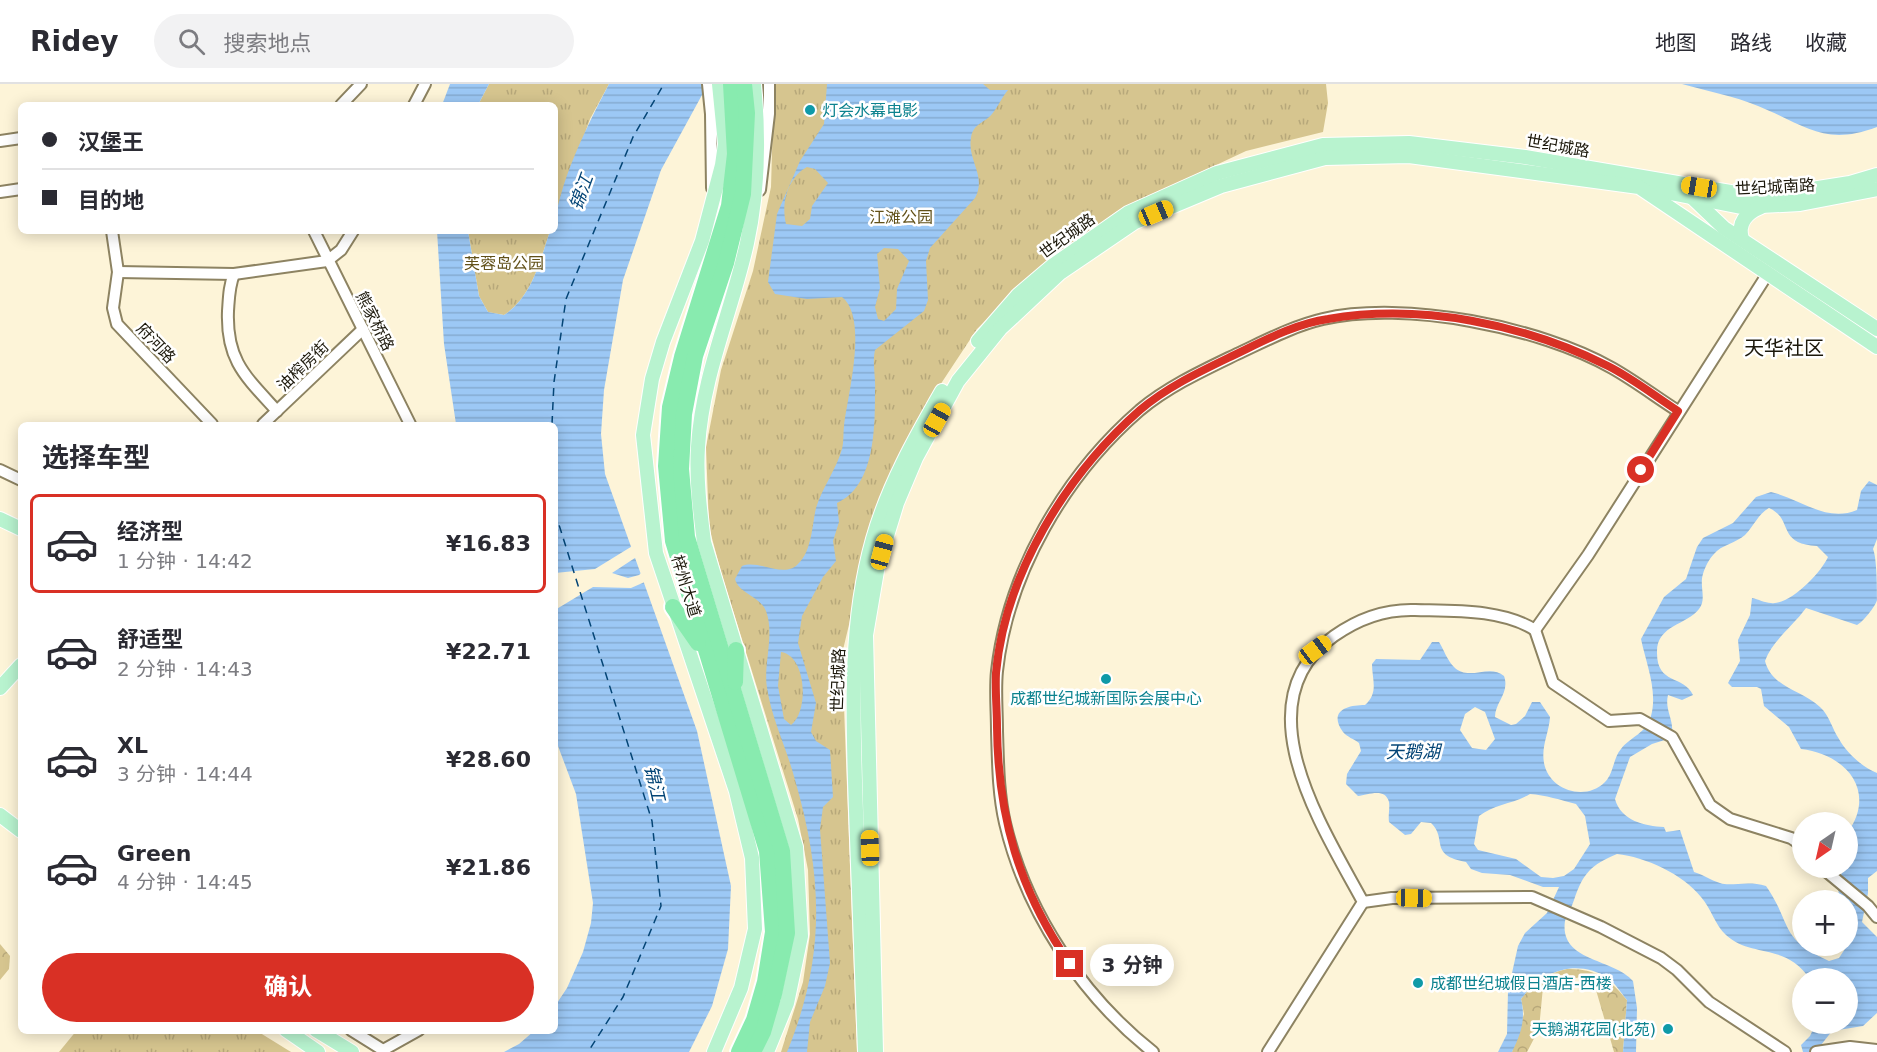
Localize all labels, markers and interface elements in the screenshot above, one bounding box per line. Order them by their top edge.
search box [154,14,574,68]
text: Ridey [30,25,118,58]
icon: search [175,25,208,58]
text: 搜索地点 [223,31,311,56]
text: 地图 [1655,31,1697,55]
text: 路线 [1730,31,1772,55]
text: 收藏 [1805,31,1847,55]
place label: 灯会水幕电影 [822,101,918,120]
marker: 灯会水幕电影 [803,103,817,117]
text: 汉堡王 [78,130,144,155]
street label: 世纪城路 [1525,131,1591,161]
water label: 锦江 [565,170,598,213]
car [1680,175,1718,199]
street label: 世纪城南路 [1735,175,1815,199]
text: 目的地 [78,188,144,213]
car [1136,198,1176,228]
park label: 江滩公园 [869,208,933,227]
street label: 世纪城路 [1036,210,1098,262]
park label: 芙蓉岛公园 [464,254,544,273]
street label: 熊家桥路 [352,288,398,354]
street label: 府河路 [133,319,179,367]
district label: 天华社区 [1744,336,1824,360]
street label: 油榨房街 [273,337,333,395]
car [920,400,954,440]
text: 选择车型 [42,442,150,473]
route start [1627,456,1654,483]
icon: car [45,517,99,571]
text: 经济型 [117,519,183,544]
text: ¥16.83 [446,531,531,556]
car [869,532,895,572]
text: 1 分钟 · 14:42 [117,549,253,573]
street label: 梓州大道 [668,553,704,619]
icon: car [45,625,99,679]
text: 舒适型 [117,627,183,652]
car [1295,632,1335,668]
text: ¥22.71 [446,639,531,664]
street label: 世纪城路 [827,648,849,712]
text: 2 分钟 · 14:43 [117,657,253,681]
marker: 成都世纪城新国际会展中心 [1099,672,1113,686]
place label: 成都世纪城新国际会展中心 [1010,689,1202,708]
icon: car [45,733,99,787]
text: XL [117,733,148,758]
water label: 天鹅湖 [1386,741,1443,762]
text: ¥28.60 [446,747,531,772]
text: 3 分钟 · 14:44 [117,762,253,786]
water label: 锦江 [641,763,670,805]
north arrow [1792,812,1858,878]
map controls [1792,812,1858,1034]
car [860,830,880,866]
icon: car [45,841,99,895]
text: Green [117,841,191,866]
text: ¥21.86 [446,855,531,880]
text: 4 分钟 · 14:45 [117,870,253,894]
car [1396,889,1432,907]
button: + [1792,890,1858,956]
callout: 3 分钟 [1091,943,1175,985]
route end [1056,950,1083,977]
button: 确认 [42,953,534,1022]
text: 3 分钟 [1102,953,1162,977]
button: − [1792,968,1858,1034]
place label: 成都世纪城假日酒店-西楼 [1430,974,1612,993]
marker: 成都世纪城假日酒店-西楼 [1411,976,1425,990]
place label: 天鹅湖花园(北苑) [1532,1020,1656,1039]
marker: 天鹅湖花园(北苑) [1661,1022,1675,1036]

